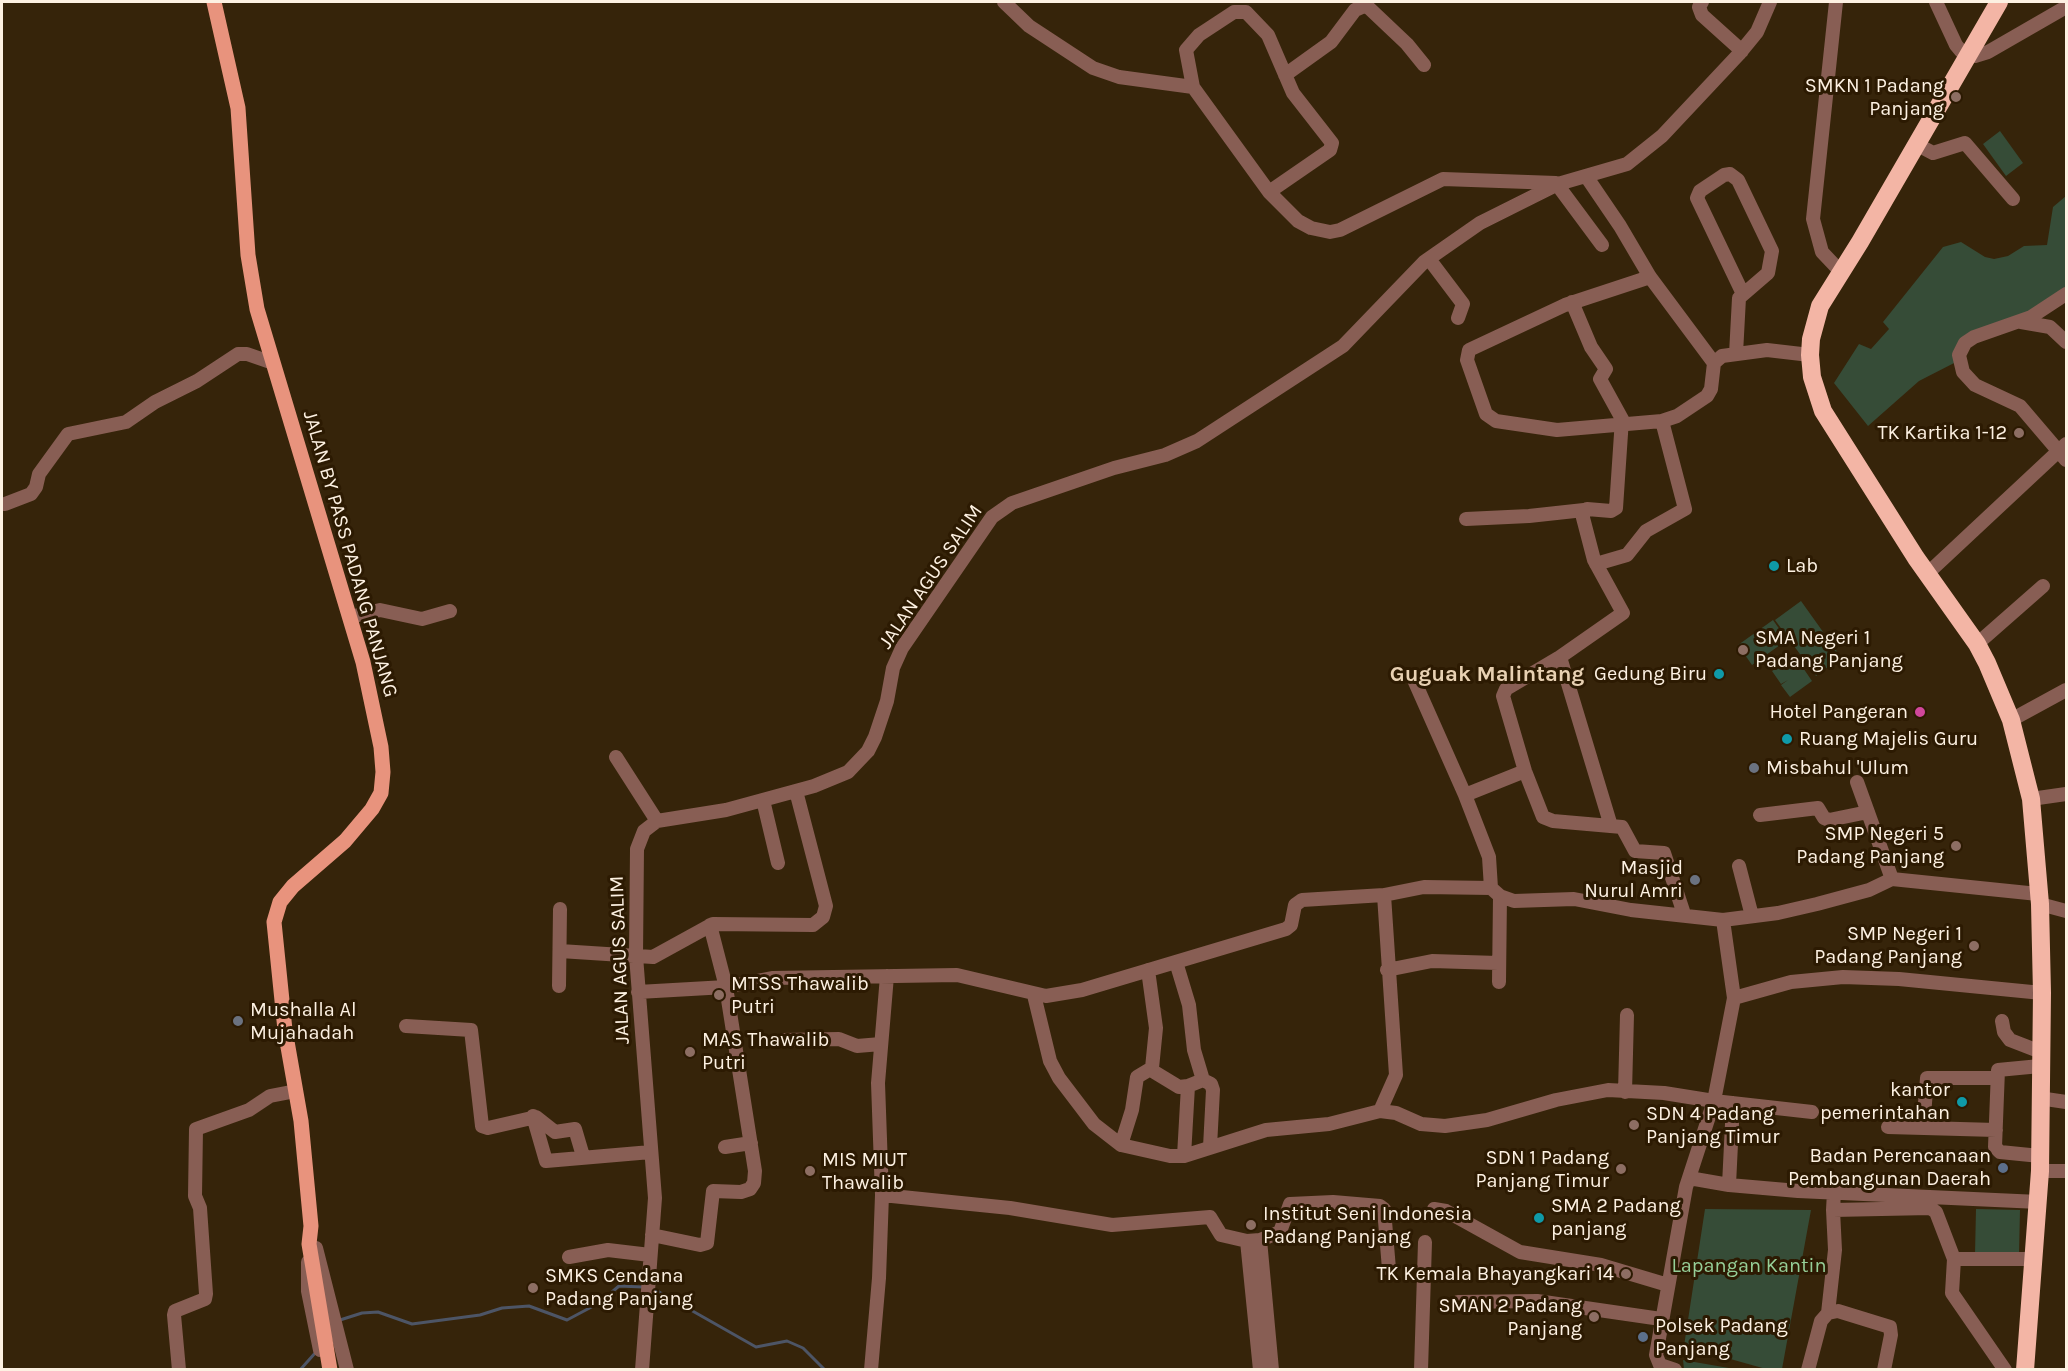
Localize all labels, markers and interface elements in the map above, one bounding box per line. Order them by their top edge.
place label: SMKN 1 Padang Panjang [1805,74,1944,121]
marker: SMKN 1 Padang Panjang [1949,90,1963,104]
street label: JALAN BY PASS PADANG PANJANG [298,408,402,700]
place label: TK Kartika 1-12 [1877,421,2007,445]
marker: TK Kartika 1-12 [2012,426,2026,440]
street label: JALAN AGUS SALIM [874,500,988,654]
place label: Lab [1786,554,1818,578]
marker: Lab [1767,559,1781,573]
place label: SMA Negeri 1 Padang Panjang [1755,626,1903,673]
marker: SMA Negeri 1 Padang Panjang [1736,643,1750,657]
district label: Guguak Malintang [1390,662,1584,688]
place label: Gedung Biru [1594,662,1707,686]
marker: Gedung Biru [1712,667,1726,681]
place label: Hotel Pangeran [1770,700,1908,724]
marker: Hotel Pangeran [1913,705,1927,719]
place label: Ruang Majelis Guru [1799,727,1978,751]
marker: Ruang Majelis Guru [1780,732,1794,746]
place label: Misbahul 'Ulum [1766,756,1909,780]
marker: Misbahul 'Ulum [1747,761,1761,775]
place label: SMP Negeri 5 Padang Panjang [1796,822,1944,869]
marker: SMP Negeri 5 Padang Panjang [1949,839,1963,853]
place label: Masjid Nurul Amri [1584,856,1683,903]
marker: Masjid Nurul Amri [1688,873,1702,887]
street label: JALAN AGUS SALIM [605,875,635,1045]
place label: SMP Negeri 1 Padang Panjang [1814,922,1962,969]
marker: SMP Negeri 1 Padang Panjang [1967,939,1981,953]
place label: MTSS Thawalib Putri [731,972,869,1019]
marker: MTSS Thawalib Putri [712,988,726,1002]
place label: Mushalla Al Mujahadah [250,998,357,1045]
marker: Mushalla Al Mujahadah [231,1014,245,1028]
place label: MAS Thawalib Putri [702,1028,829,1075]
marker: MAS Thawalib Putri [683,1045,697,1059]
place label: kantor pemerintahan [1820,1078,1950,1125]
marker: kantor pemerintahan [1955,1095,1969,1109]
place label: SDN 4 Padang Panjang Timur [1646,1102,1780,1149]
marker: SDN 4 Padang Panjang Timur [1627,1118,1641,1132]
place label: Badan Perencanaan Pembangunan Daerah [1788,1144,1991,1191]
place label: SDN 1 Padang Panjang Timur [1475,1146,1609,1193]
place label: MIS MIUT Thawalib [822,1148,907,1195]
marker: Badan Perencanaan Pembangunan Daerah [1996,1161,2010,1175]
marker: SDN 1 Padang Panjang Timur [1614,1162,1628,1176]
marker: MIS MIUT Thawalib [803,1164,817,1178]
place label: SMA 2 Padang panjang [1551,1194,1681,1241]
place label: Institut Seni Indonesia Padang Panjang [1263,1202,1472,1249]
marker: SMA 2 Padang panjang [1532,1211,1546,1225]
marker: Institut Seni Indonesia Padang Panjang [1244,1218,1258,1232]
park label: Lapangan Kantin [1671,1254,1827,1278]
place label: TK Kemala Bhayangkari 14 [1376,1262,1614,1286]
place label: SMKS Cendana Padang Panjang [545,1264,693,1311]
marker: TK Kemala Bhayangkari 14 [1619,1267,1633,1281]
marker: SMKS Cendana Padang Panjang [526,1281,540,1295]
place label: SMAN 2 Padang Panjang [1438,1294,1582,1341]
marker: SMAN 2 Padang Panjang [1587,1310,1601,1324]
place label: Polsek Padang Panjang [1655,1314,1788,1361]
marker: Polsek Padang Panjang [1636,1330,1650,1344]

